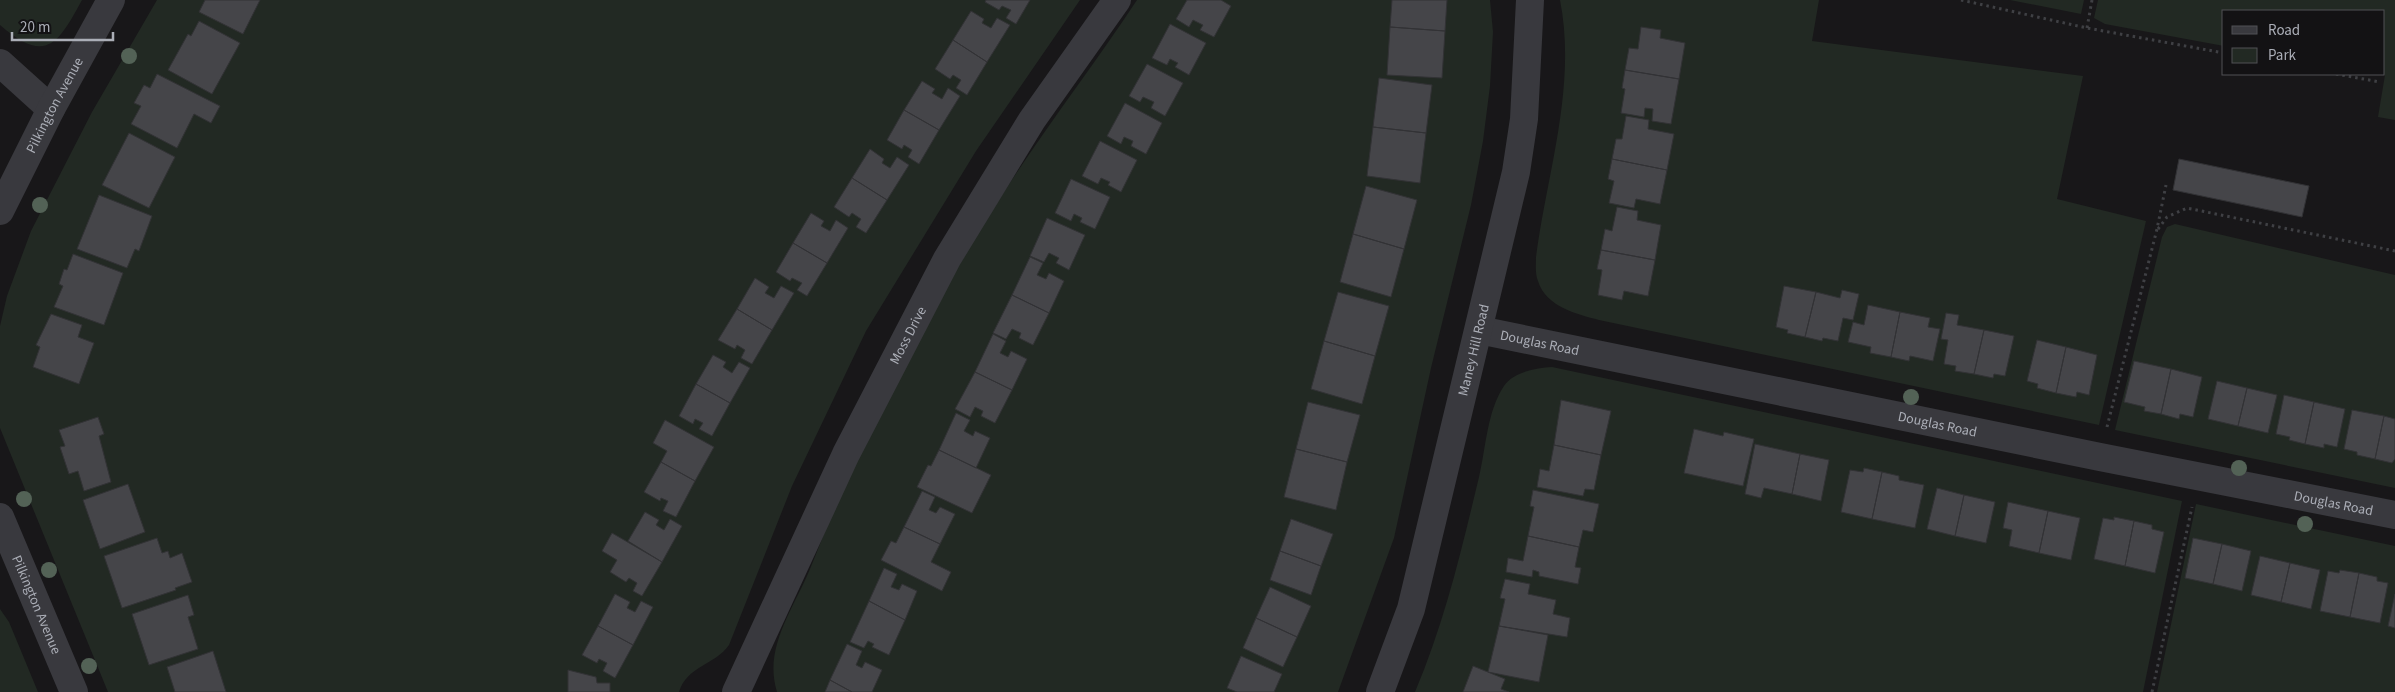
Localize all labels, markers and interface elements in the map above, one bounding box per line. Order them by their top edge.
scale bar [12,10,114,42]
legend [2222,10,2385,75]
text: 20 m [20,17,50,38]
text: Road [2268,20,2300,41]
text: Park [2268,45,2297,66]
street label: Pilkington Avenue [21,54,89,157]
street label: Maney Hill Road [1454,302,1495,398]
street label: Moss Drive [885,303,932,368]
street label: Douglas Road [1498,326,1581,361]
street label: Douglas Road [1896,407,1979,443]
street label: Douglas Road [2292,486,2375,521]
street label: Pilkington Avenue [6,552,66,658]

